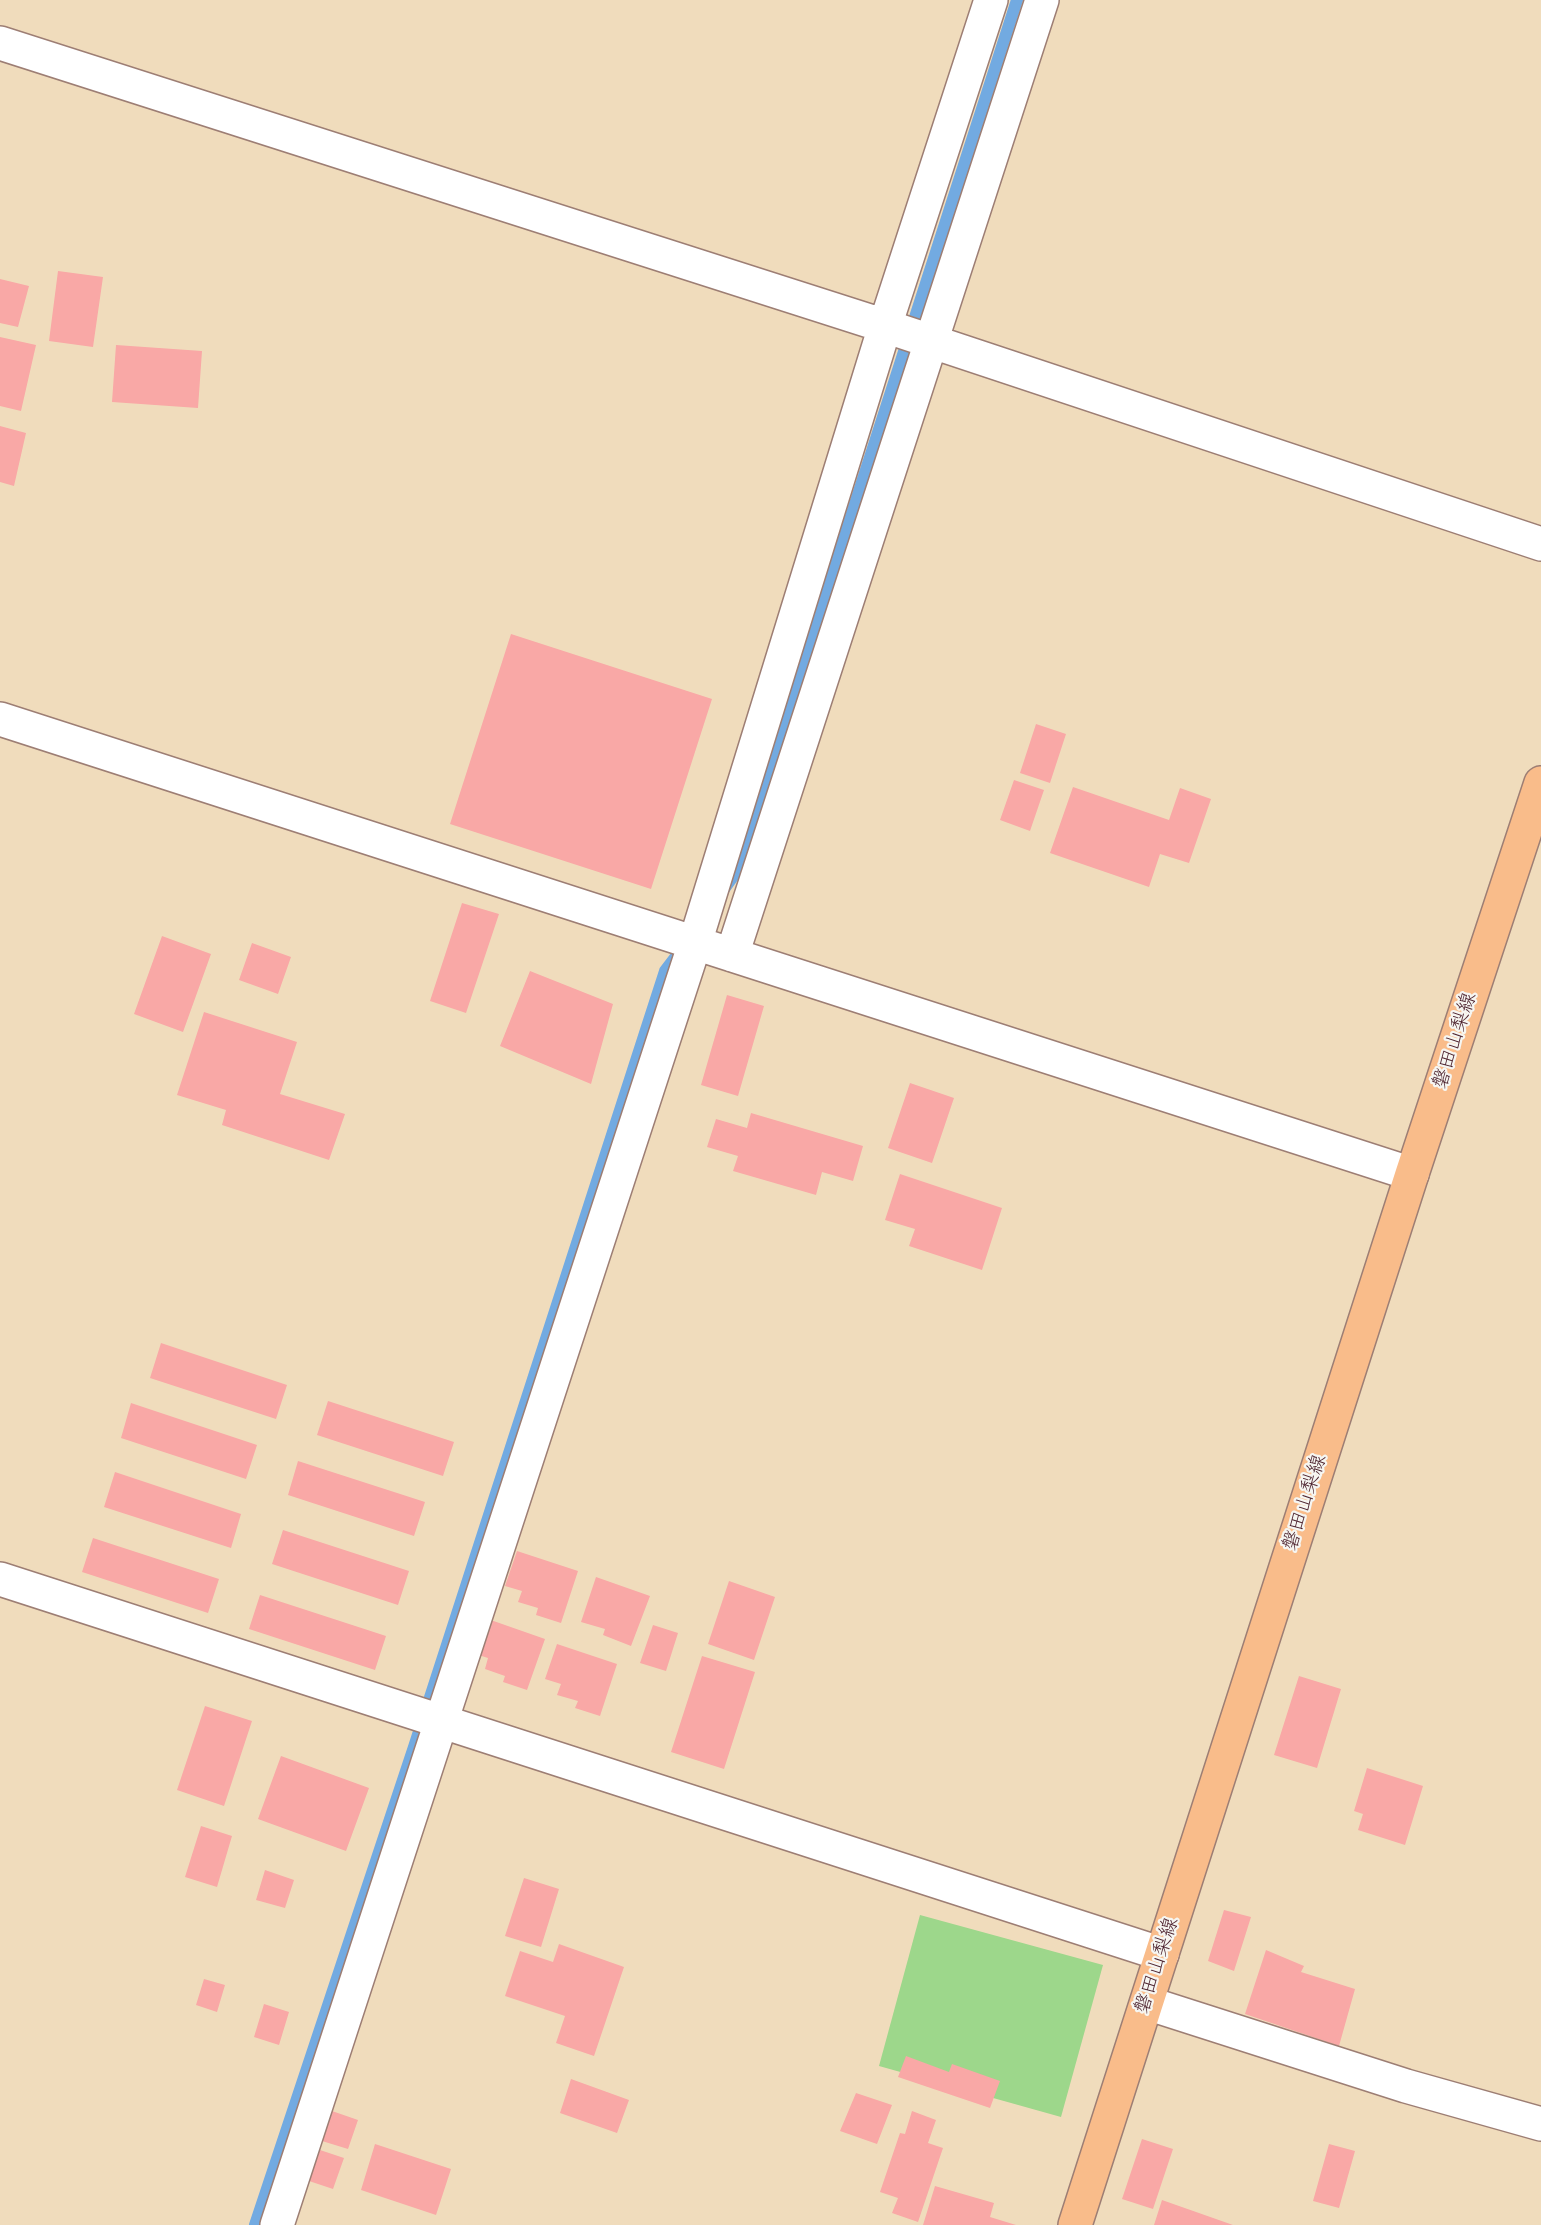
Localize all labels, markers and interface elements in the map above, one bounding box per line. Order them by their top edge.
street label: 磐田山梨線 [1429,990,1483,1092]
street label: 磐田山梨線 [1279,1452,1333,1554]
street label: 磐田山梨線 [1131,1915,1185,2017]

